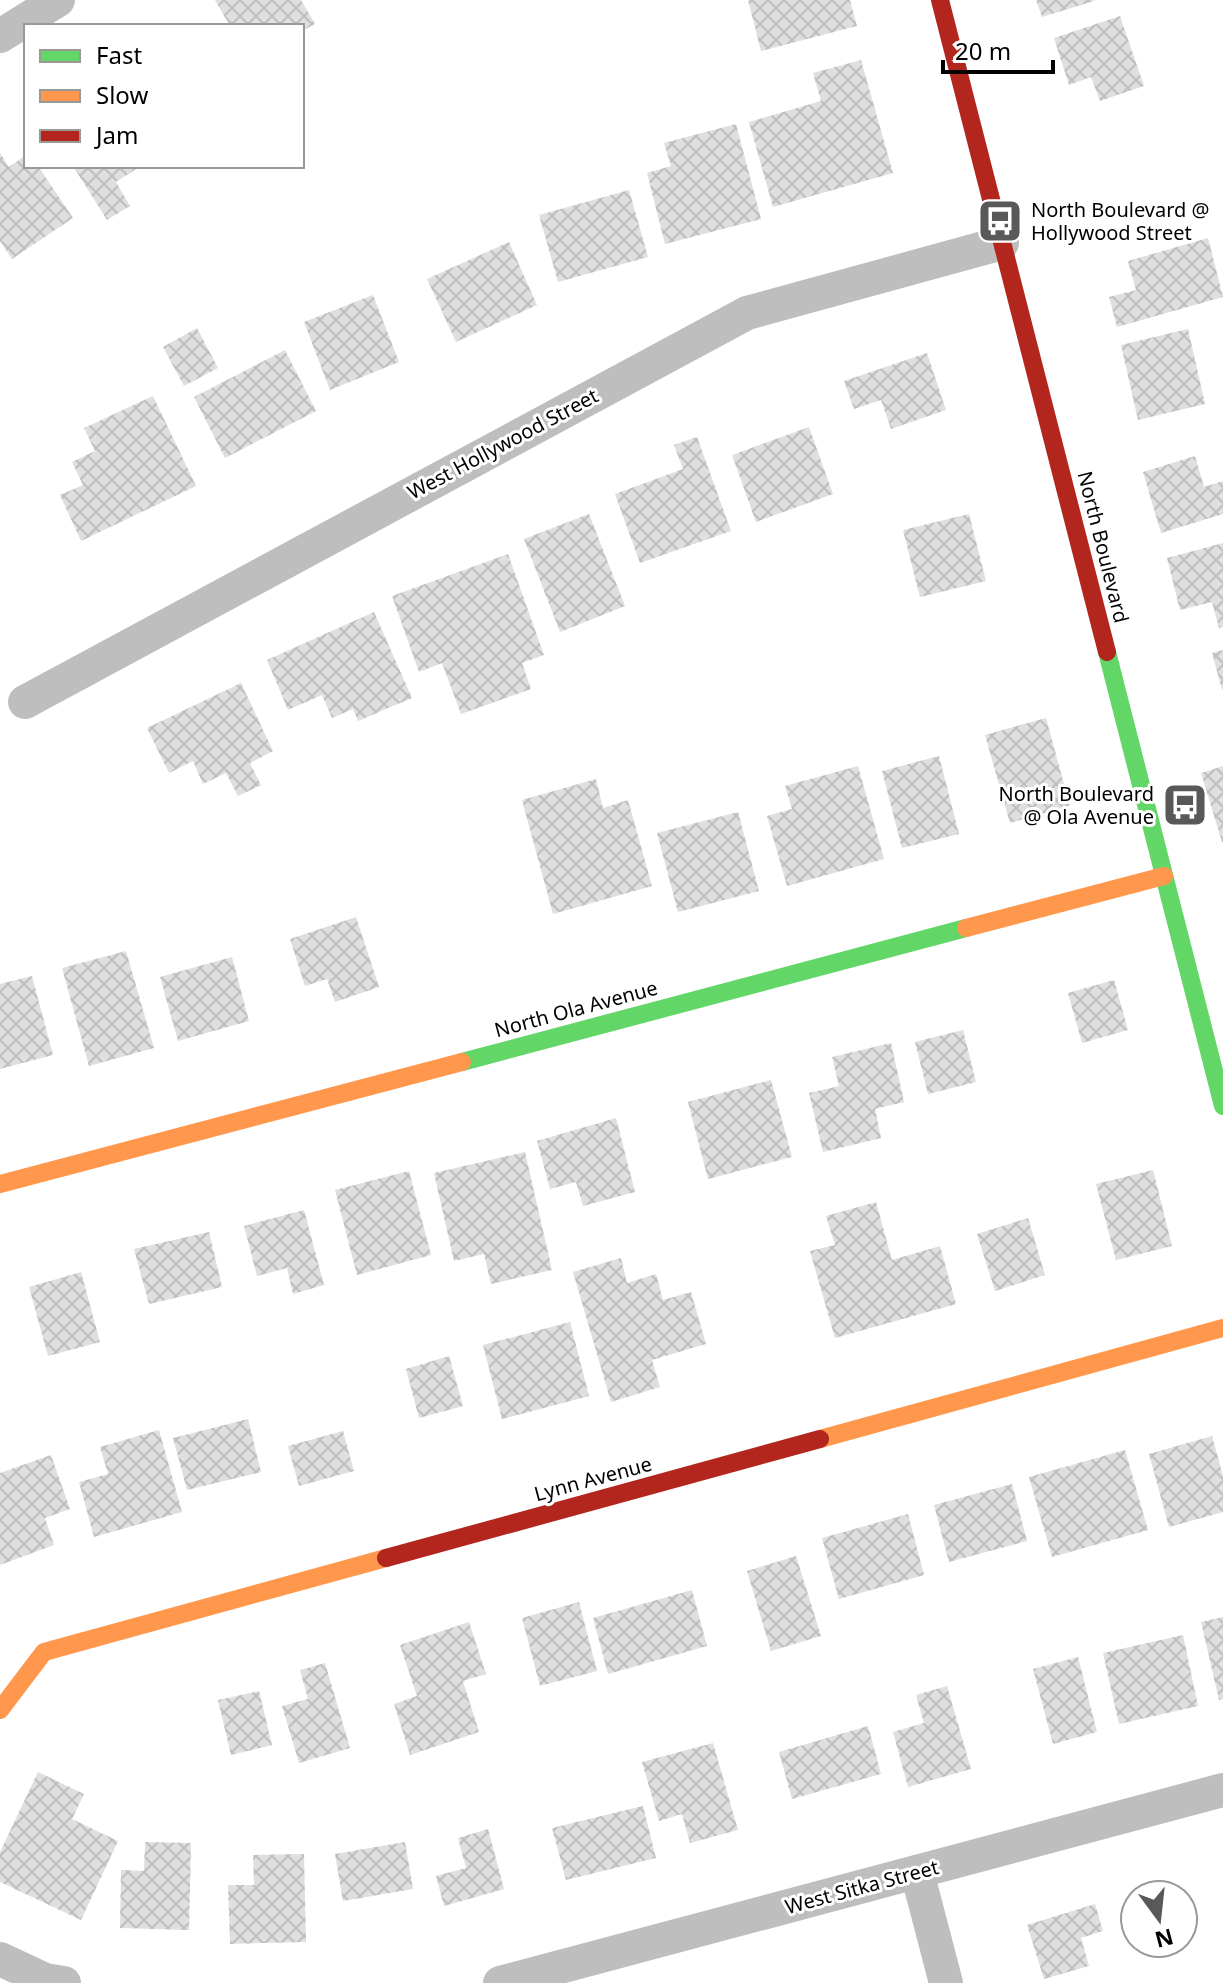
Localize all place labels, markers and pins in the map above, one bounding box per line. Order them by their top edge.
place label: North Boulevard @ Hollywood Street [1031,196,1210,246]
bus stop icon: North Boulevard @ Hollywood Street [976,197,1024,245]
place label: North Boulevard @ Ola Avenue [999,780,1154,830]
bus stop icon: North Boulevard @ Ola Avenue [1161,781,1209,829]

